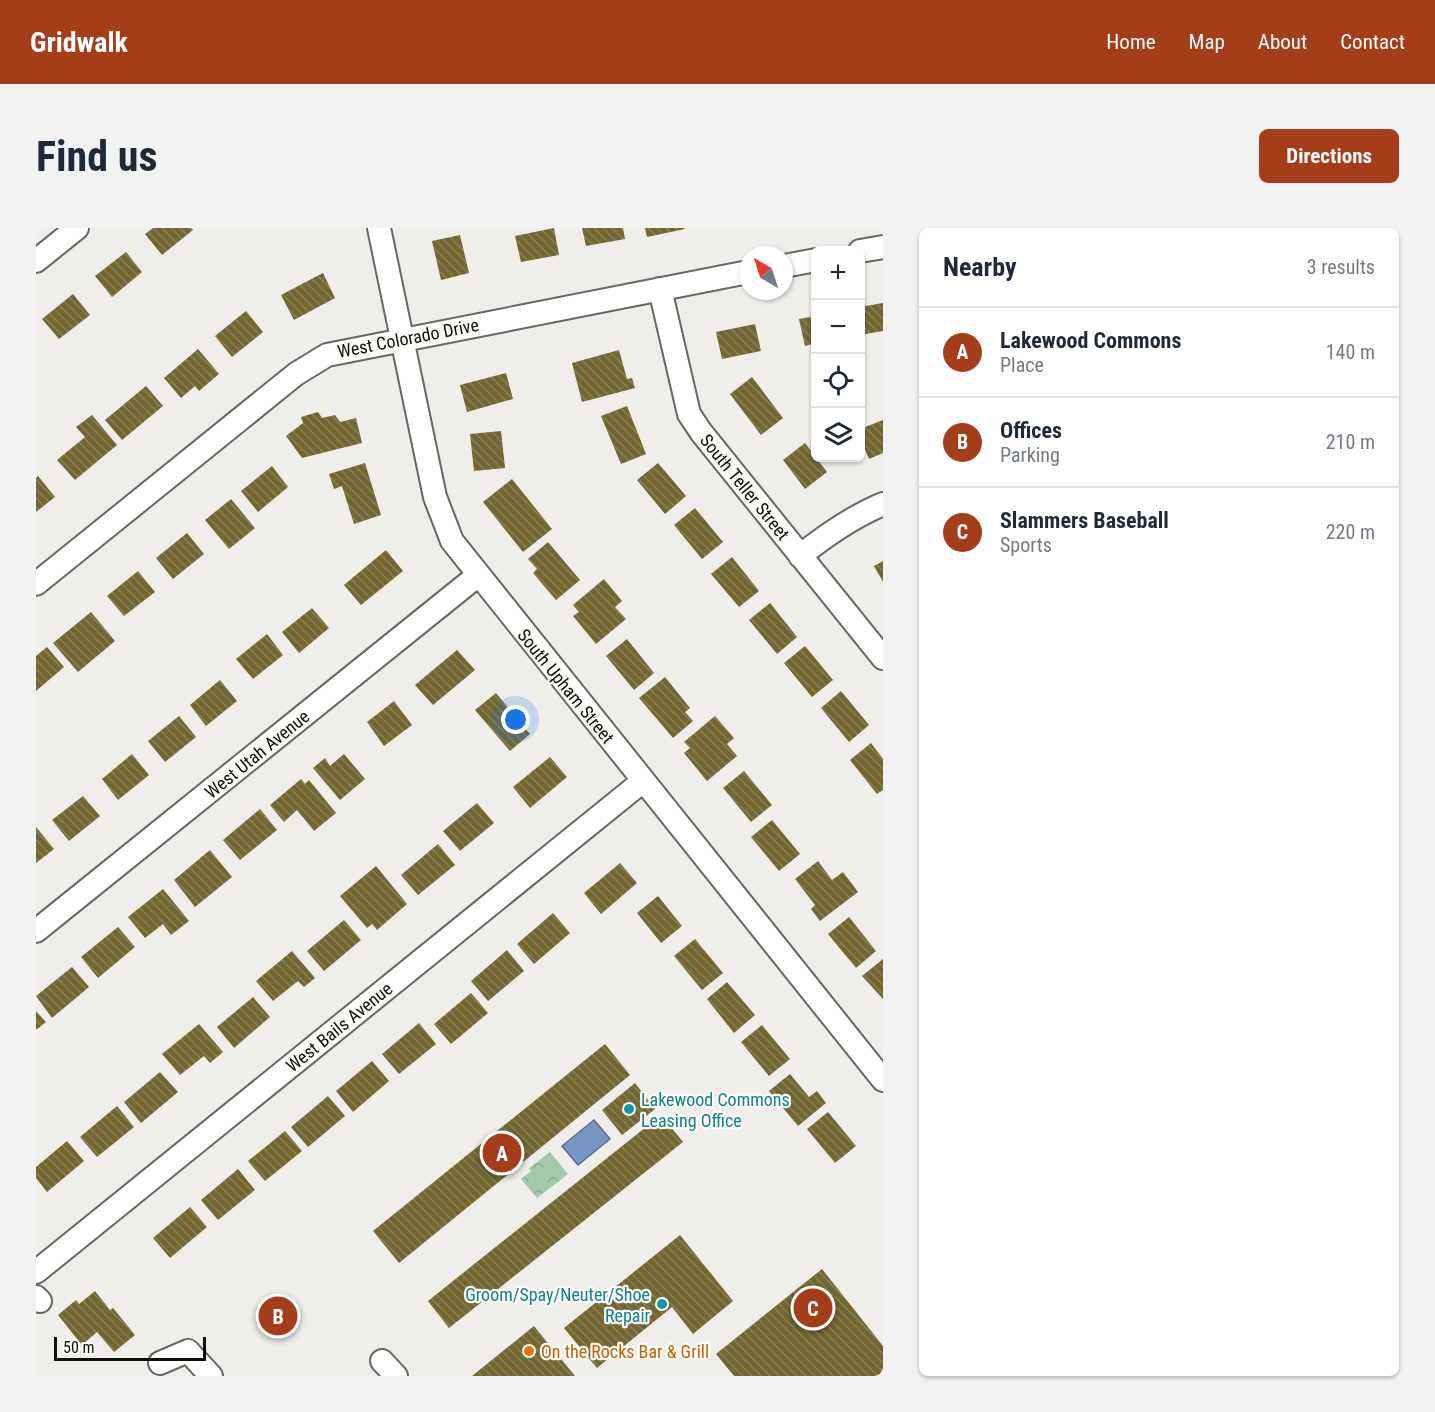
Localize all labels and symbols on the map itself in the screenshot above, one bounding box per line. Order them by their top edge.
north arrow [739,246,793,300]
street label: West Colorado Drive [335,314,481,362]
street label: South Teller Street [696,430,794,544]
street label: South Upham Street [513,624,619,748]
street label: West Utah Avenue [201,705,313,803]
your location [501,705,530,734]
street label: West Bails Avenue [282,978,396,1076]
place label: Lakewood Commons Leasing Office [641,1089,790,1131]
marker: Lakewood Commons Leasing Office [622,1102,636,1116]
pin: A [482,1130,522,1176]
place label: Groom/Spay/Neuter/Shoe Repair [465,1284,651,1326]
pin: C [794,1286,832,1330]
pin: B [258,1294,298,1338]
marker: Groom/Spay/Neuter/Shoe Repair [655,1297,669,1311]
scale bar [54,1334,206,1362]
place label: On the Rocks Bar & Grill [541,1341,709,1362]
marker: On the Rocks Bar & Grill [522,1344,536,1358]

